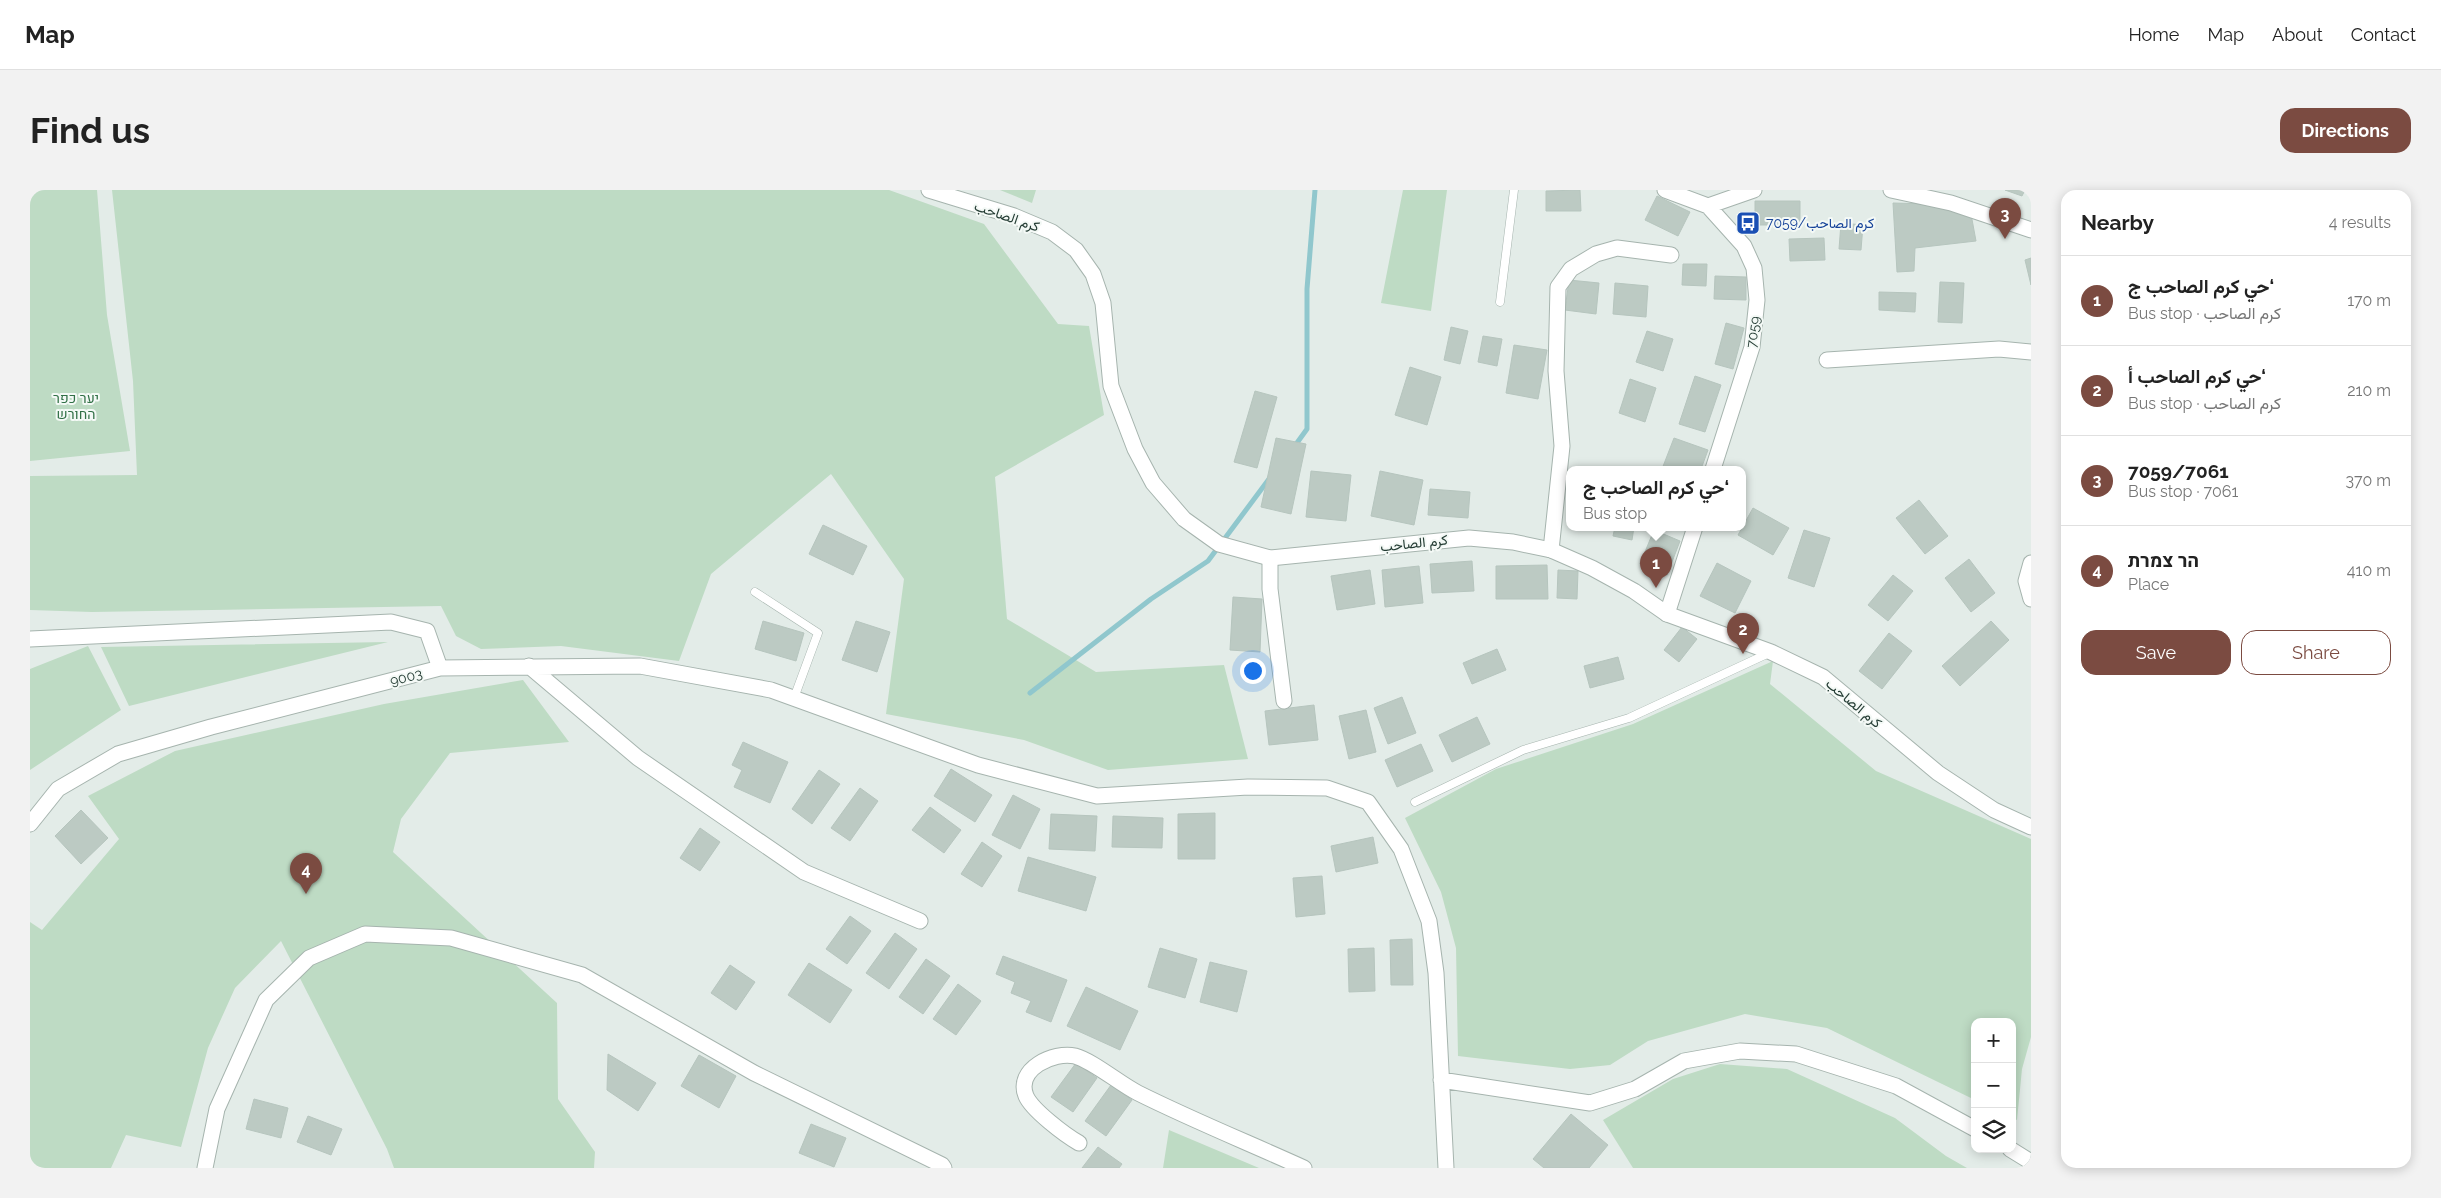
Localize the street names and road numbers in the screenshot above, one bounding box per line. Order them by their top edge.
street label: كرم الصاحب [972,197,1042,236]
street label: 7059 [1743,315,1763,349]
street label: كرم الصاحب [1379,532,1449,555]
street label: 9003 [388,665,424,689]
street label: كرم الصاحب [1822,675,1885,732]

